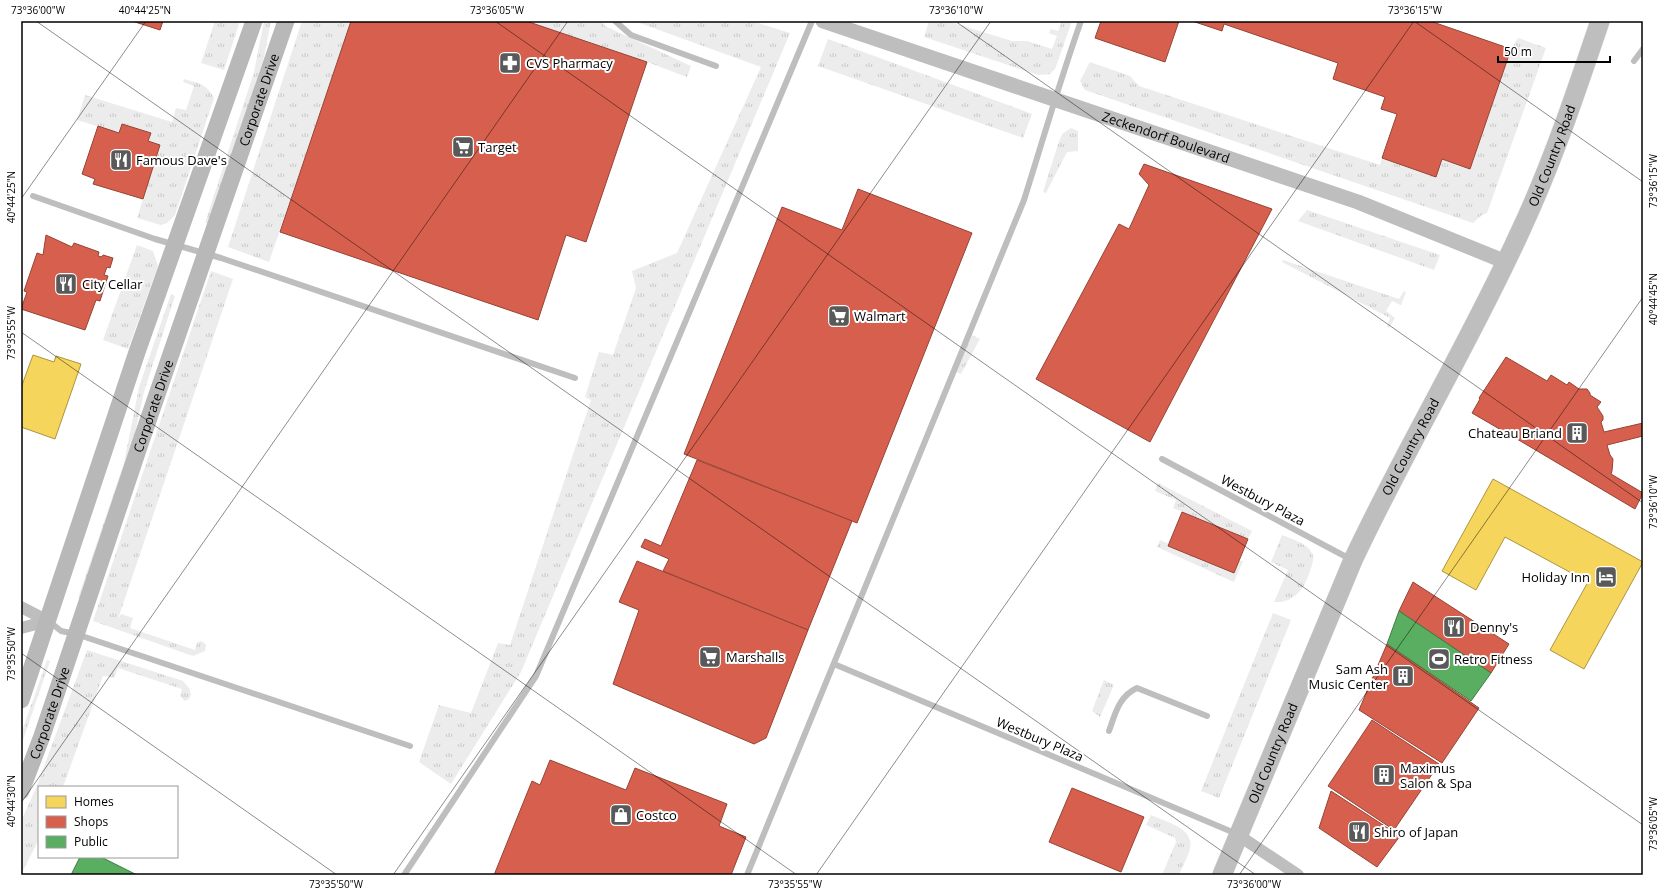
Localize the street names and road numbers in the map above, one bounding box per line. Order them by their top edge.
street label: Corporate Drive [234,51,283,149]
street label: Old Country Road [1524,102,1580,209]
street label: Zeckendorf Boulevard [1100,107,1232,167]
street label: Corporate Drive [129,357,177,455]
street label: Old Country Road [1377,395,1443,499]
street label: Westbury Plaza [1218,470,1308,530]
street label: Corporate Drive [25,664,74,762]
street label: Old Country Road [1244,700,1302,806]
street label: Westbury Plaza [994,713,1086,765]

